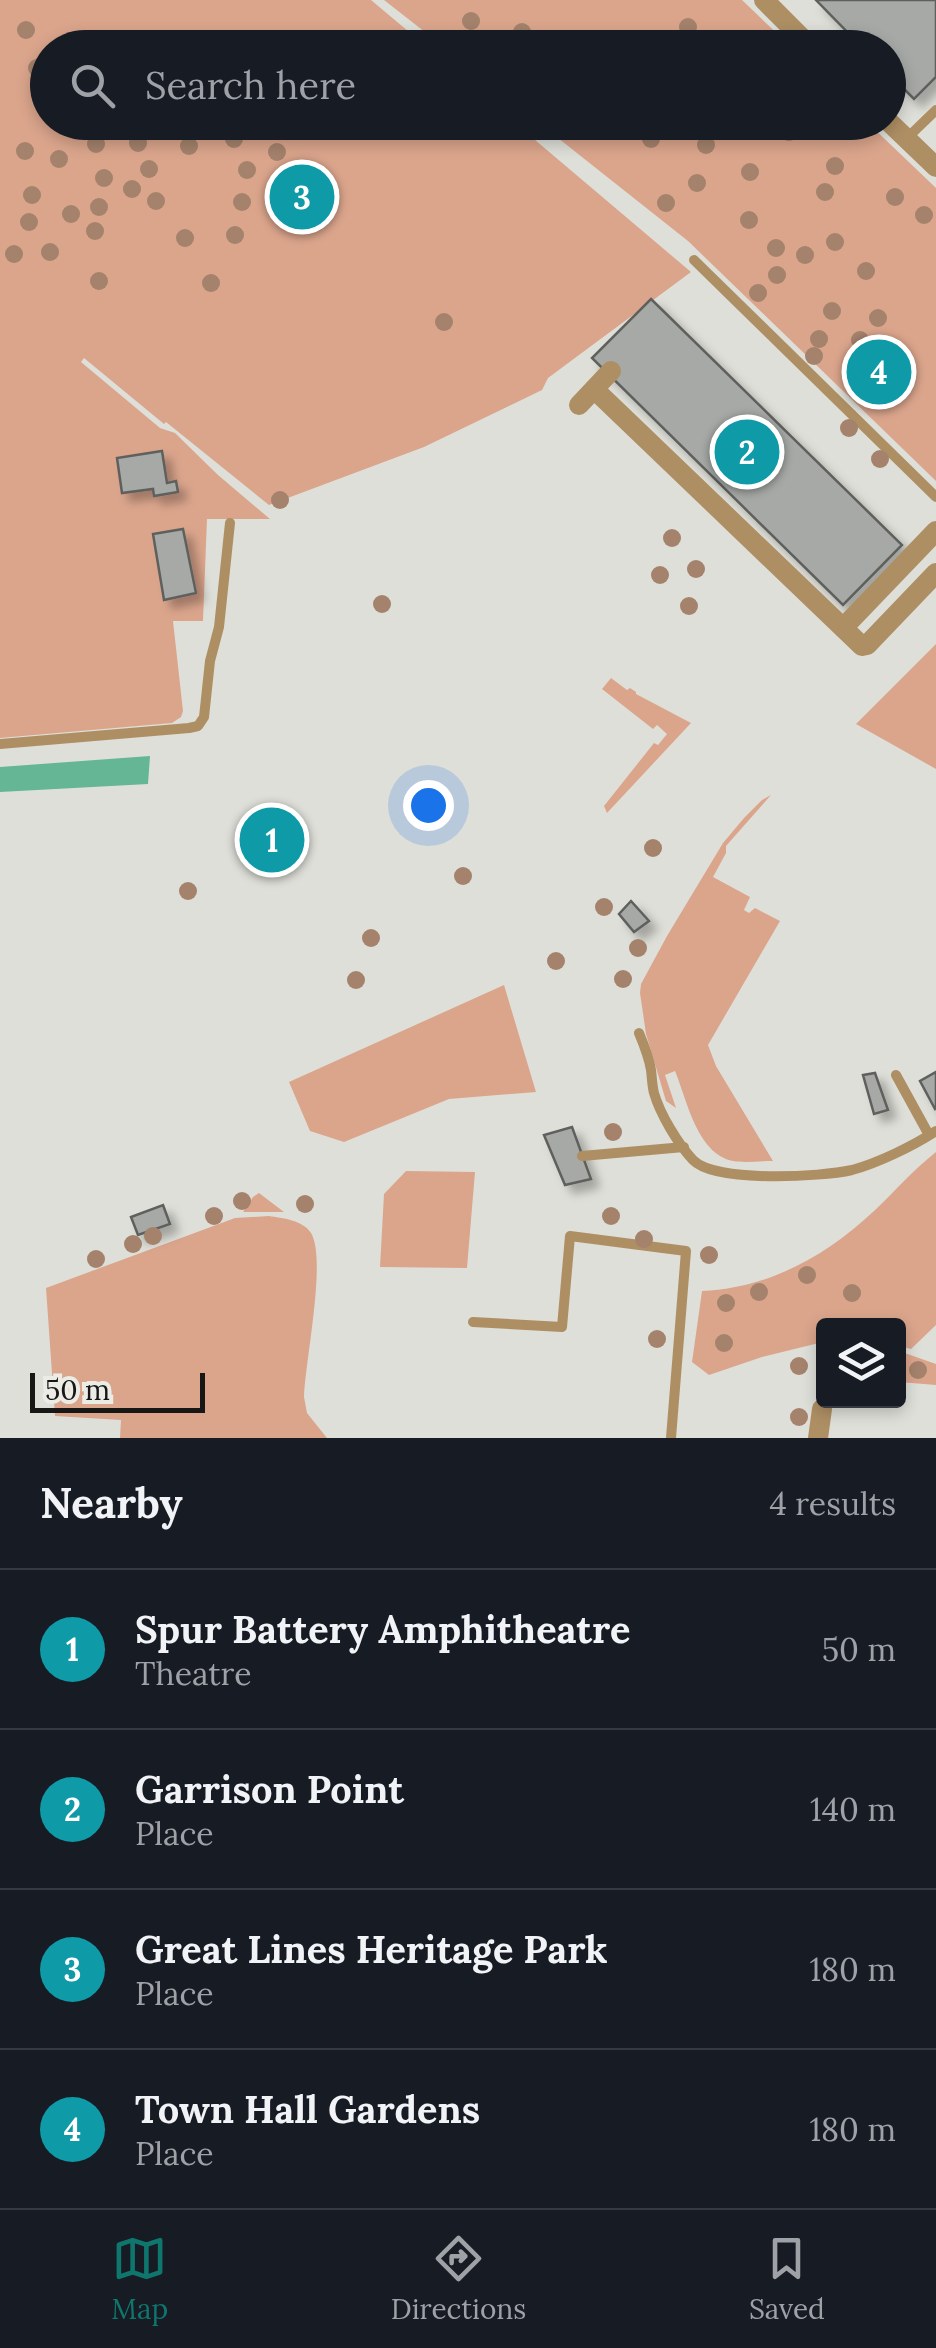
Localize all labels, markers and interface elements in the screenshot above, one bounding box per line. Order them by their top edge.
search box [30,30,906,140]
icon: search [65,58,120,113]
text: Search here [145,61,356,109]
pin: 3 [270,160,334,234]
pin: 4 [846,334,912,410]
pin: 2 [714,414,780,490]
your location [403,780,454,831]
pin: 1 [240,802,304,878]
map controls [816,1318,906,1408]
button: layers [816,1318,906,1408]
scale bar [30,1368,205,1412]
text: 50 m [45,1372,110,1408]
text: Nearby [40,1476,183,1530]
text: 4 results [769,1483,896,1524]
text: Spur Battery Amphitheatre [135,1605,630,1653]
text: 1 [66,1629,79,1670]
text: 50 m [822,1629,896,1670]
text: Theatre [135,1653,252,1694]
text: Garrison Point [135,1765,404,1813]
text: 2 [64,1789,81,1830]
text: 140 m [810,1789,896,1830]
text: Place [135,1813,214,1854]
text: Great Lines Heritage Park [135,1925,608,1973]
text: 3 [64,1949,81,1990]
text: 180 m [809,1949,896,1990]
text: Place [135,1973,214,2014]
text: Town Hall Gardens [135,2085,480,2133]
text: 4 [64,2109,81,2150]
text: 180 m [809,2109,896,2150]
text: Place [135,2133,214,2174]
tab: Map [111,2231,168,2327]
tab: Directions [391,2231,526,2327]
tab: Saved [749,2231,825,2327]

